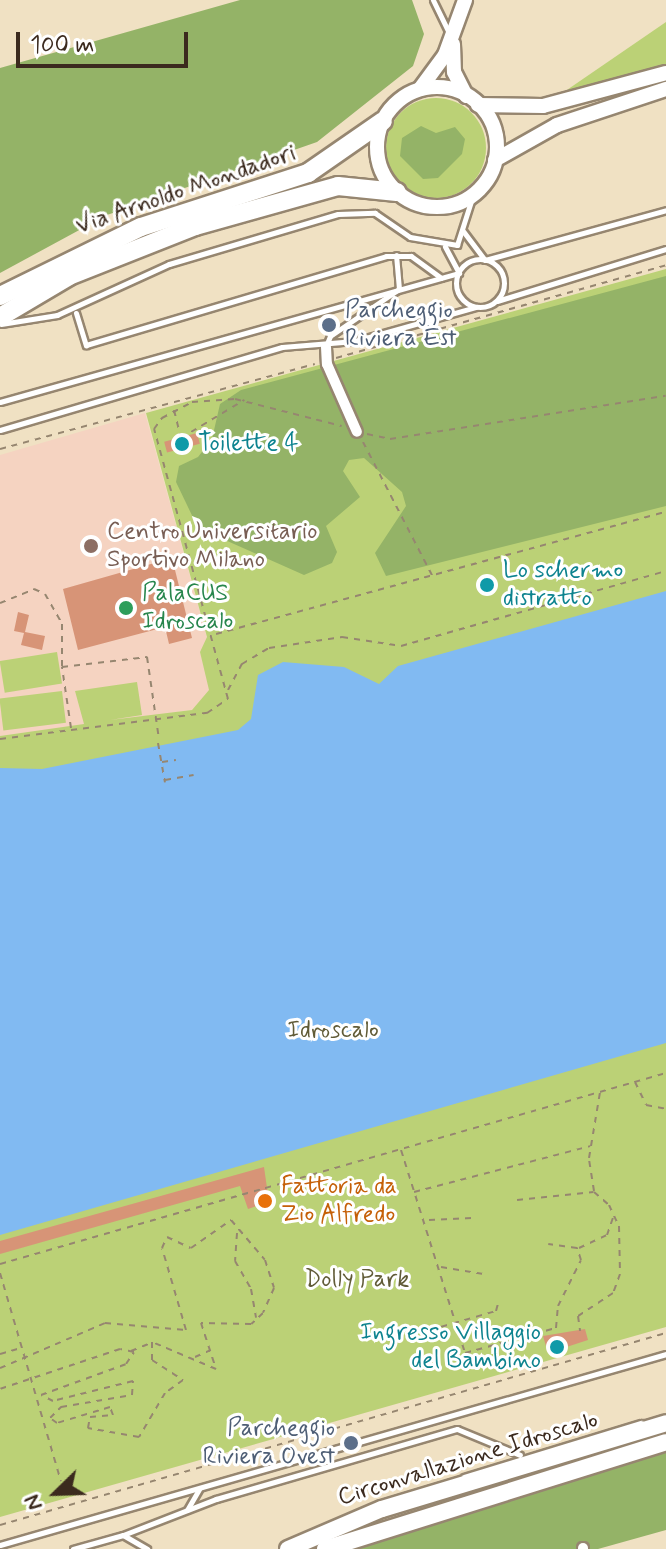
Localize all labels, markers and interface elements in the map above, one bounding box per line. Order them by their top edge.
scale bar [20,16,192,66]
text: 100 m [30,30,94,61]
street label: Via Arnoldo Mondadori [76,140,296,240]
place label: Parcheggio Riviera Est [345,297,454,353]
marker: Parcheggio Riviera Est [320,316,338,334]
place label: Toilette 4 [198,430,298,458]
marker: Toilette 4 [173,435,191,453]
place label: Centro Universitario Sportivo Milano [107,518,318,574]
marker: Centro Universitario Sportivo Milano [82,537,100,555]
place label: Lo schermo distratto [503,557,623,613]
marker: Lo schermo distratto [478,576,496,594]
place label: PalaCUS Idroscalo [142,580,233,636]
marker: PalaCUS Idroscalo [117,599,135,617]
park label: Idroscalo [287,1017,379,1045]
place label: Fattoria da Zio Alfredo [281,1173,397,1229]
marker: Fattoria da Zio Alfredo [256,1192,274,1210]
park label: Dolly Park [305,1266,409,1294]
place label: Ingresso Villaggio del Bambino [365,1319,541,1375]
marker: Ingresso Villaggio del Bambino [548,1338,566,1356]
street label: Circonvallazione Idroscalo [335,1406,601,1512]
place label: Parcheggio Riviera Ovest [202,1415,335,1471]
marker: Parcheggio Riviera Ovest [342,1434,360,1452]
north arrow [16,1453,96,1533]
text: N [18,1490,50,1515]

